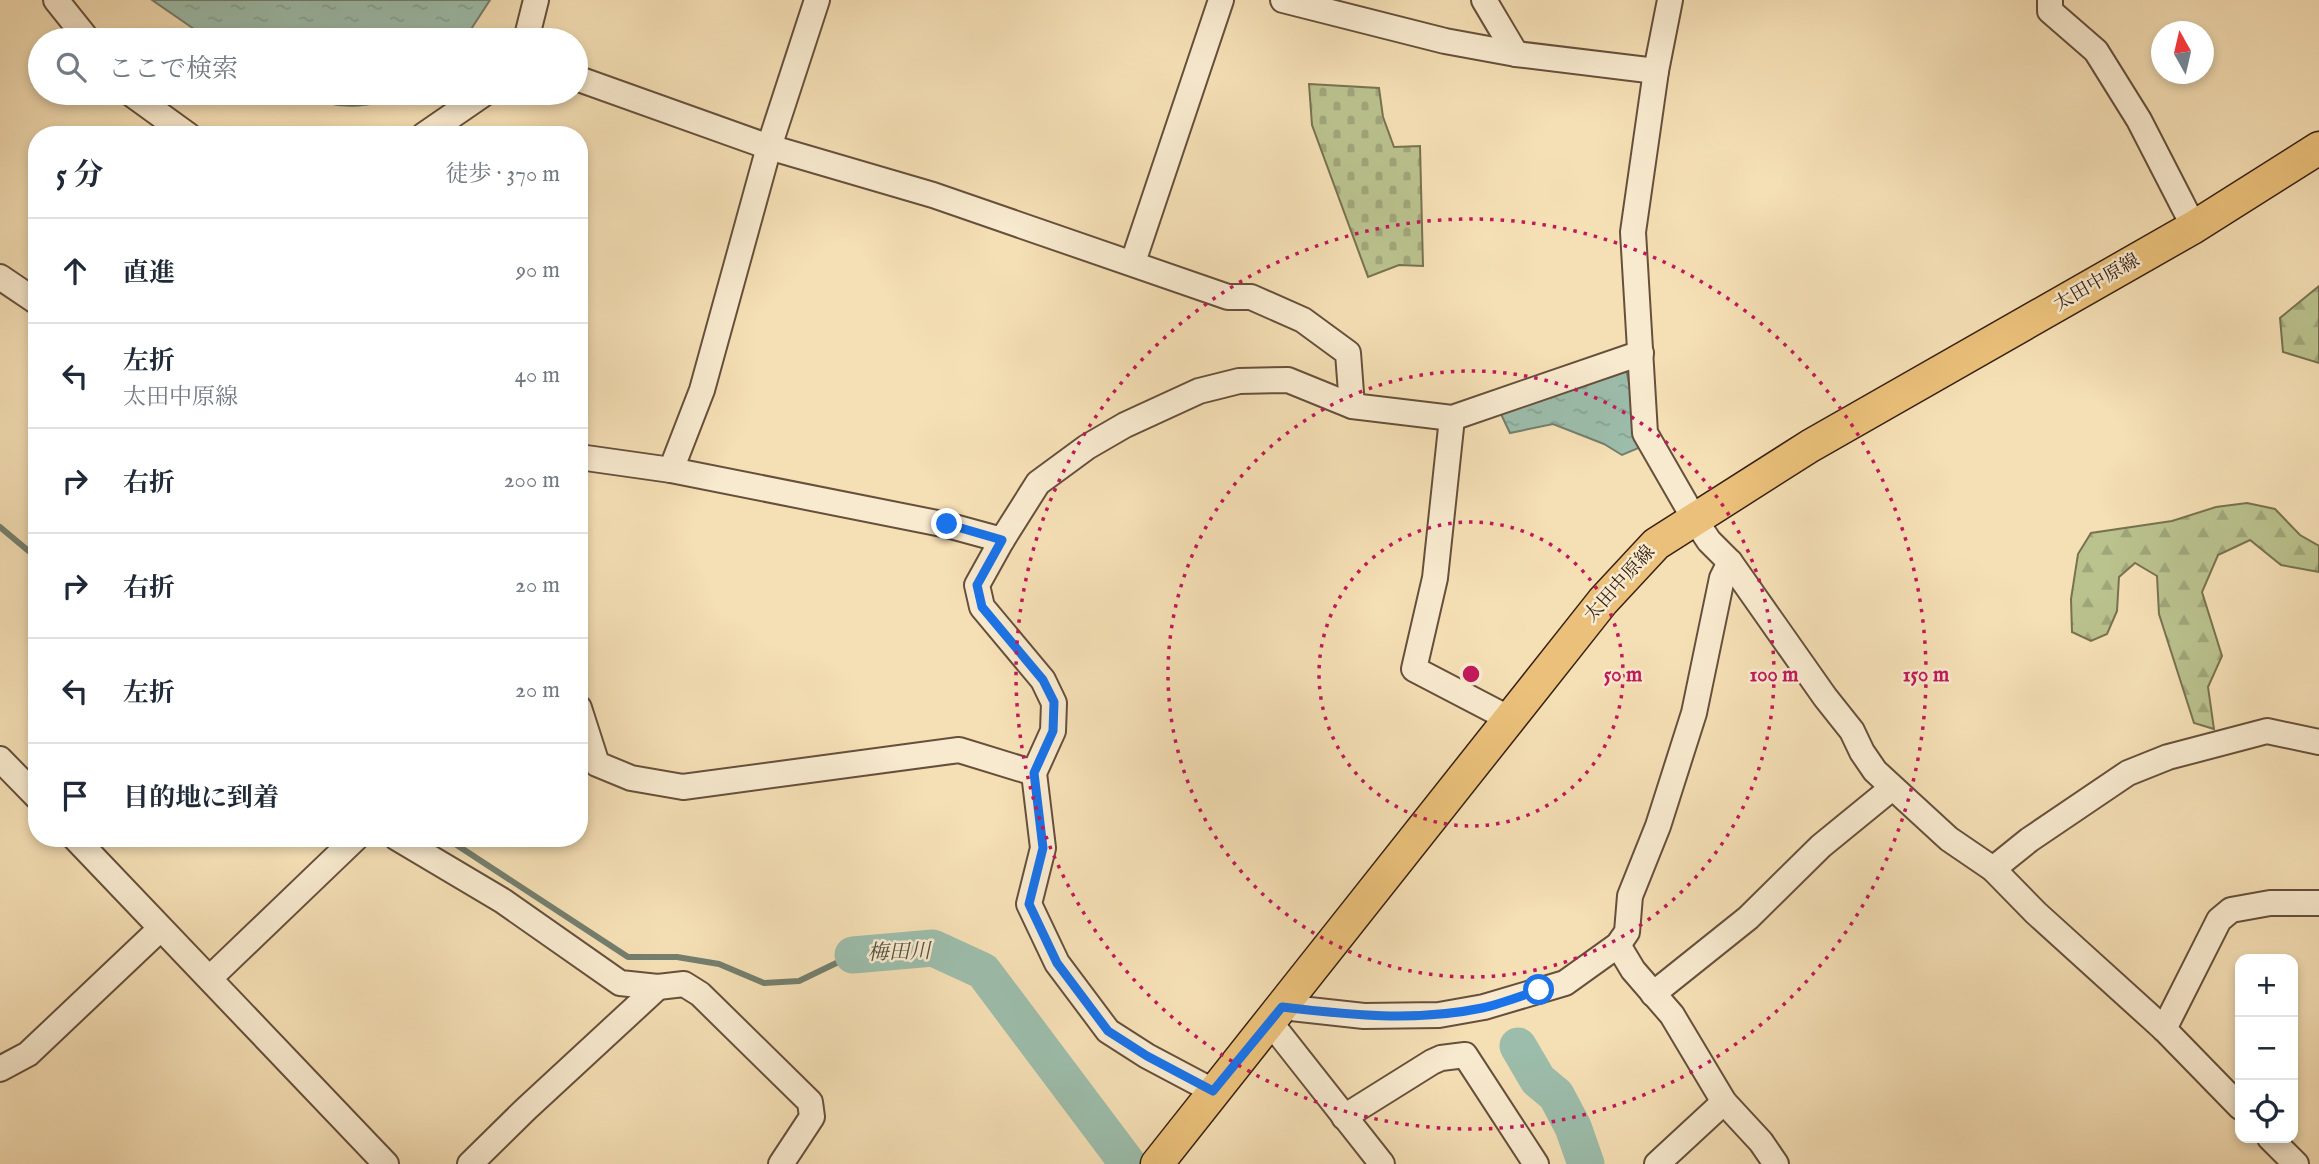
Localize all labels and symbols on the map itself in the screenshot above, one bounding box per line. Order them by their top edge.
north arrow [2151,21,2214,84]
street label: 太田中原線 [2050,249,2144,317]
route end [931,508,962,539]
street label: 太田中原線 [1579,541,1661,627]
centre of rings [1459,662,1483,686]
text: 50 m [1604,662,1643,689]
text: 100 m [1749,662,1799,689]
text: 150 m [1903,662,1950,689]
water label: 梅田川 [867,938,933,968]
route start [1523,974,1554,1005]

